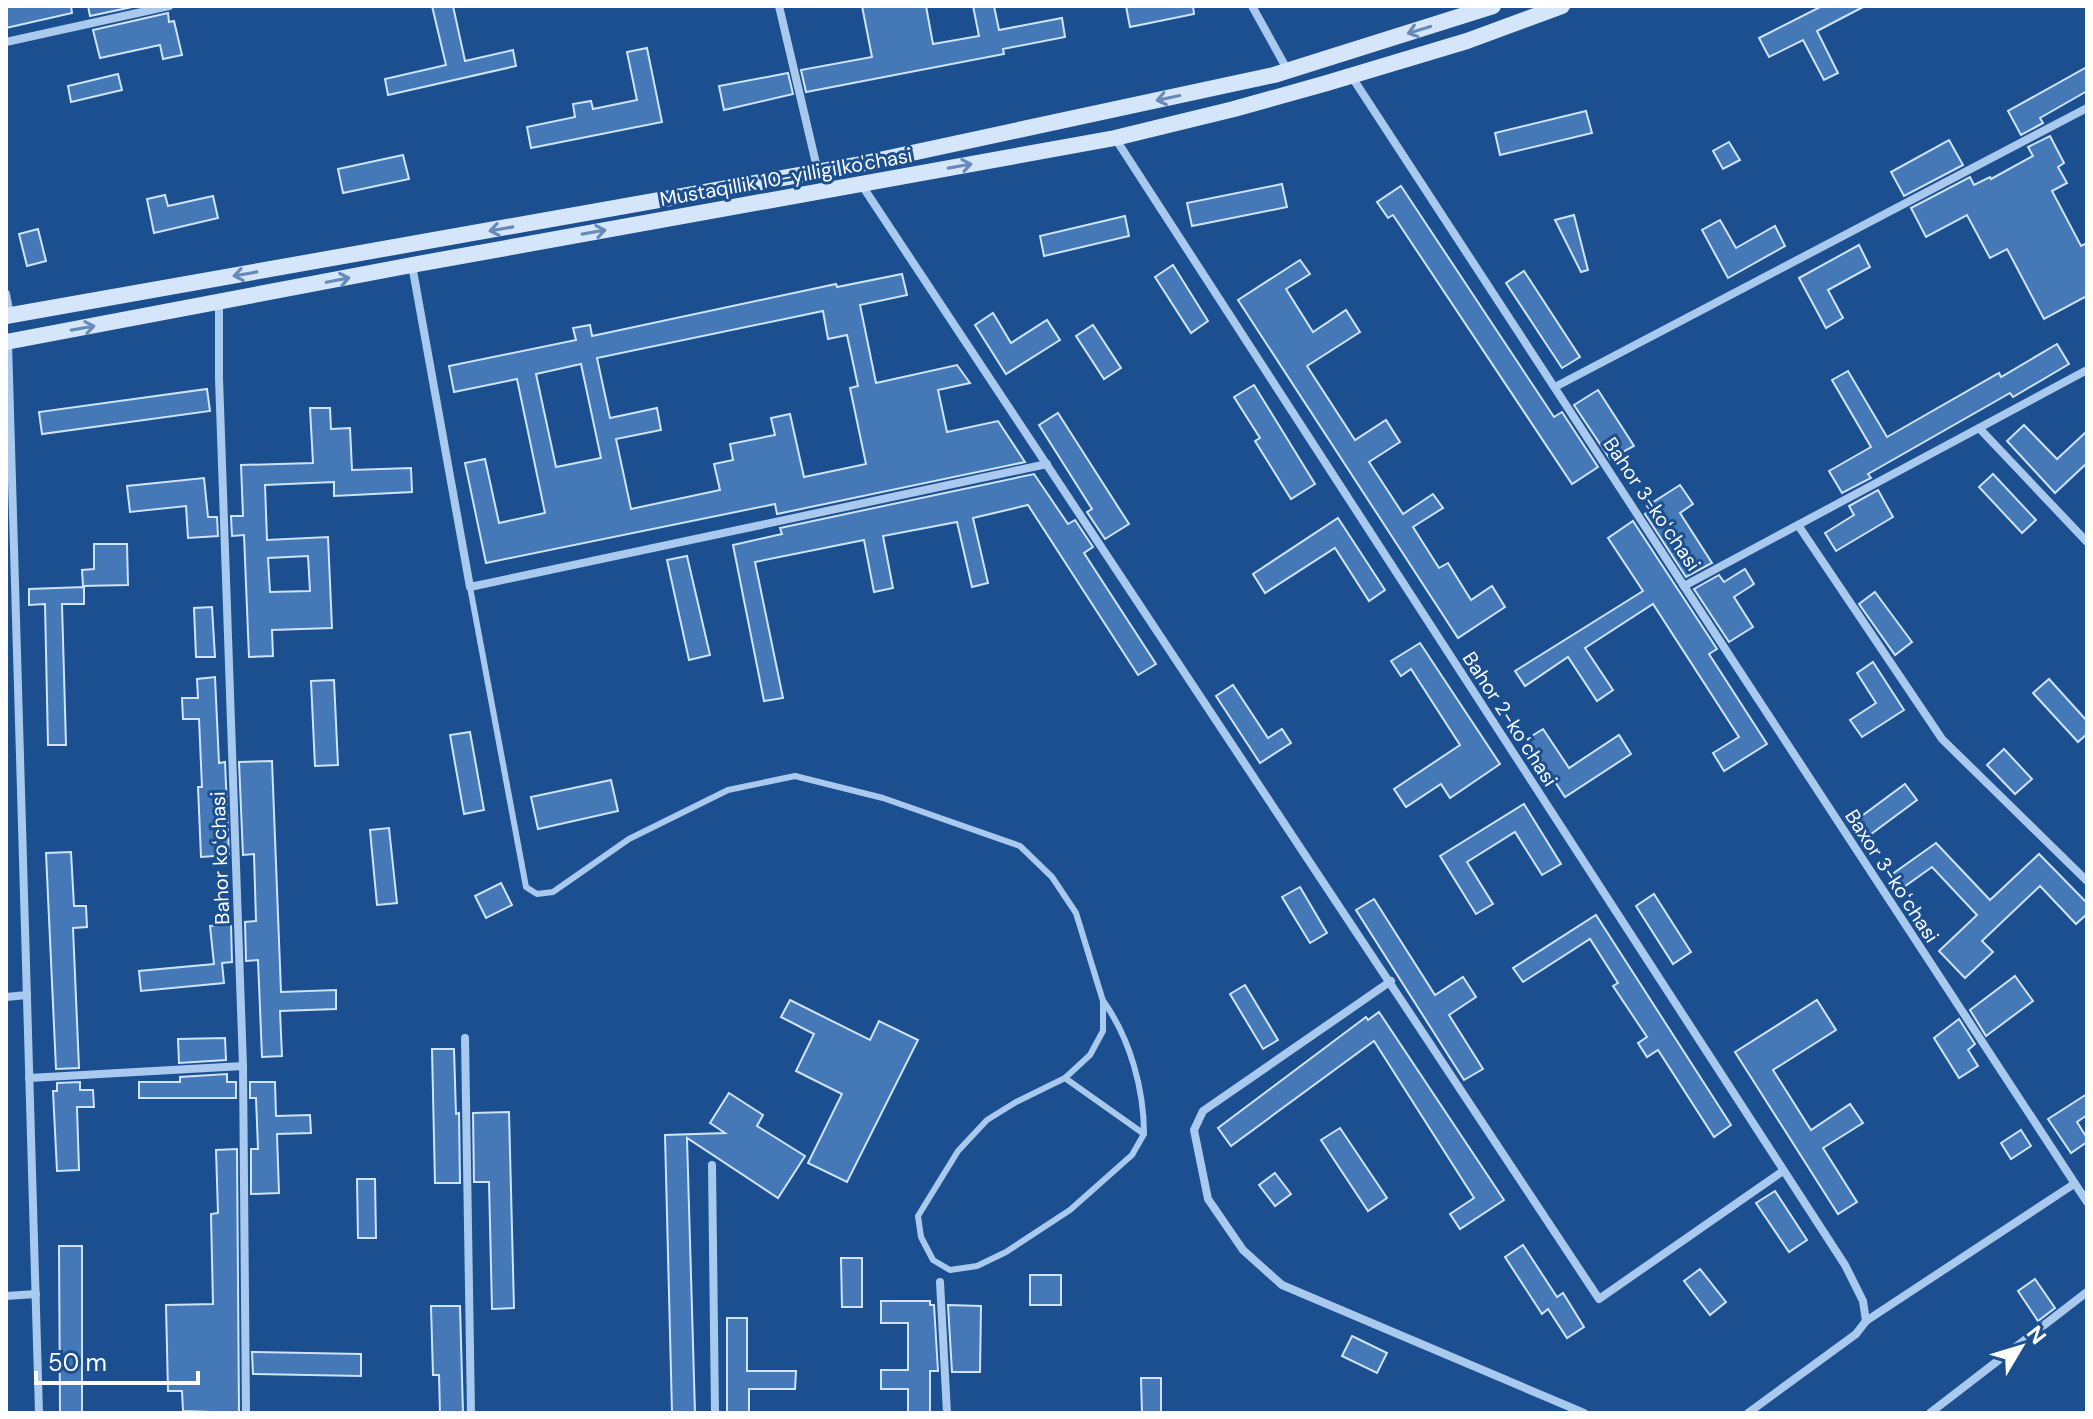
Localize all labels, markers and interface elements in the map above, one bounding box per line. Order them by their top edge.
one-way arrow [1407,23,1433,38]
one-way arrow [1156,91,1182,106]
street label: Mustaqillik 10-yilligi ko'chasi [658,142,914,212]
one-way arrow [947,158,972,173]
one-way arrow [489,222,514,237]
one-way arrow [581,224,606,239]
one-way arrow [233,268,258,283]
one-way arrow [325,271,350,286]
one-way arrow [69,319,95,334]
street label: Bahor 3-koʻchasi [1598,432,1706,576]
street label: Bahor 2-koʻchasi [1457,647,1563,791]
street label: Bahor koʻchasi [205,791,235,925]
street label: Baxor 3-koʻchasi [1839,804,1945,948]
north arrow [1981,1307,2061,1387]
text: N [2020,1320,2053,1350]
scale bar [36,1335,198,1385]
text: 50 m [48,1347,107,1378]

